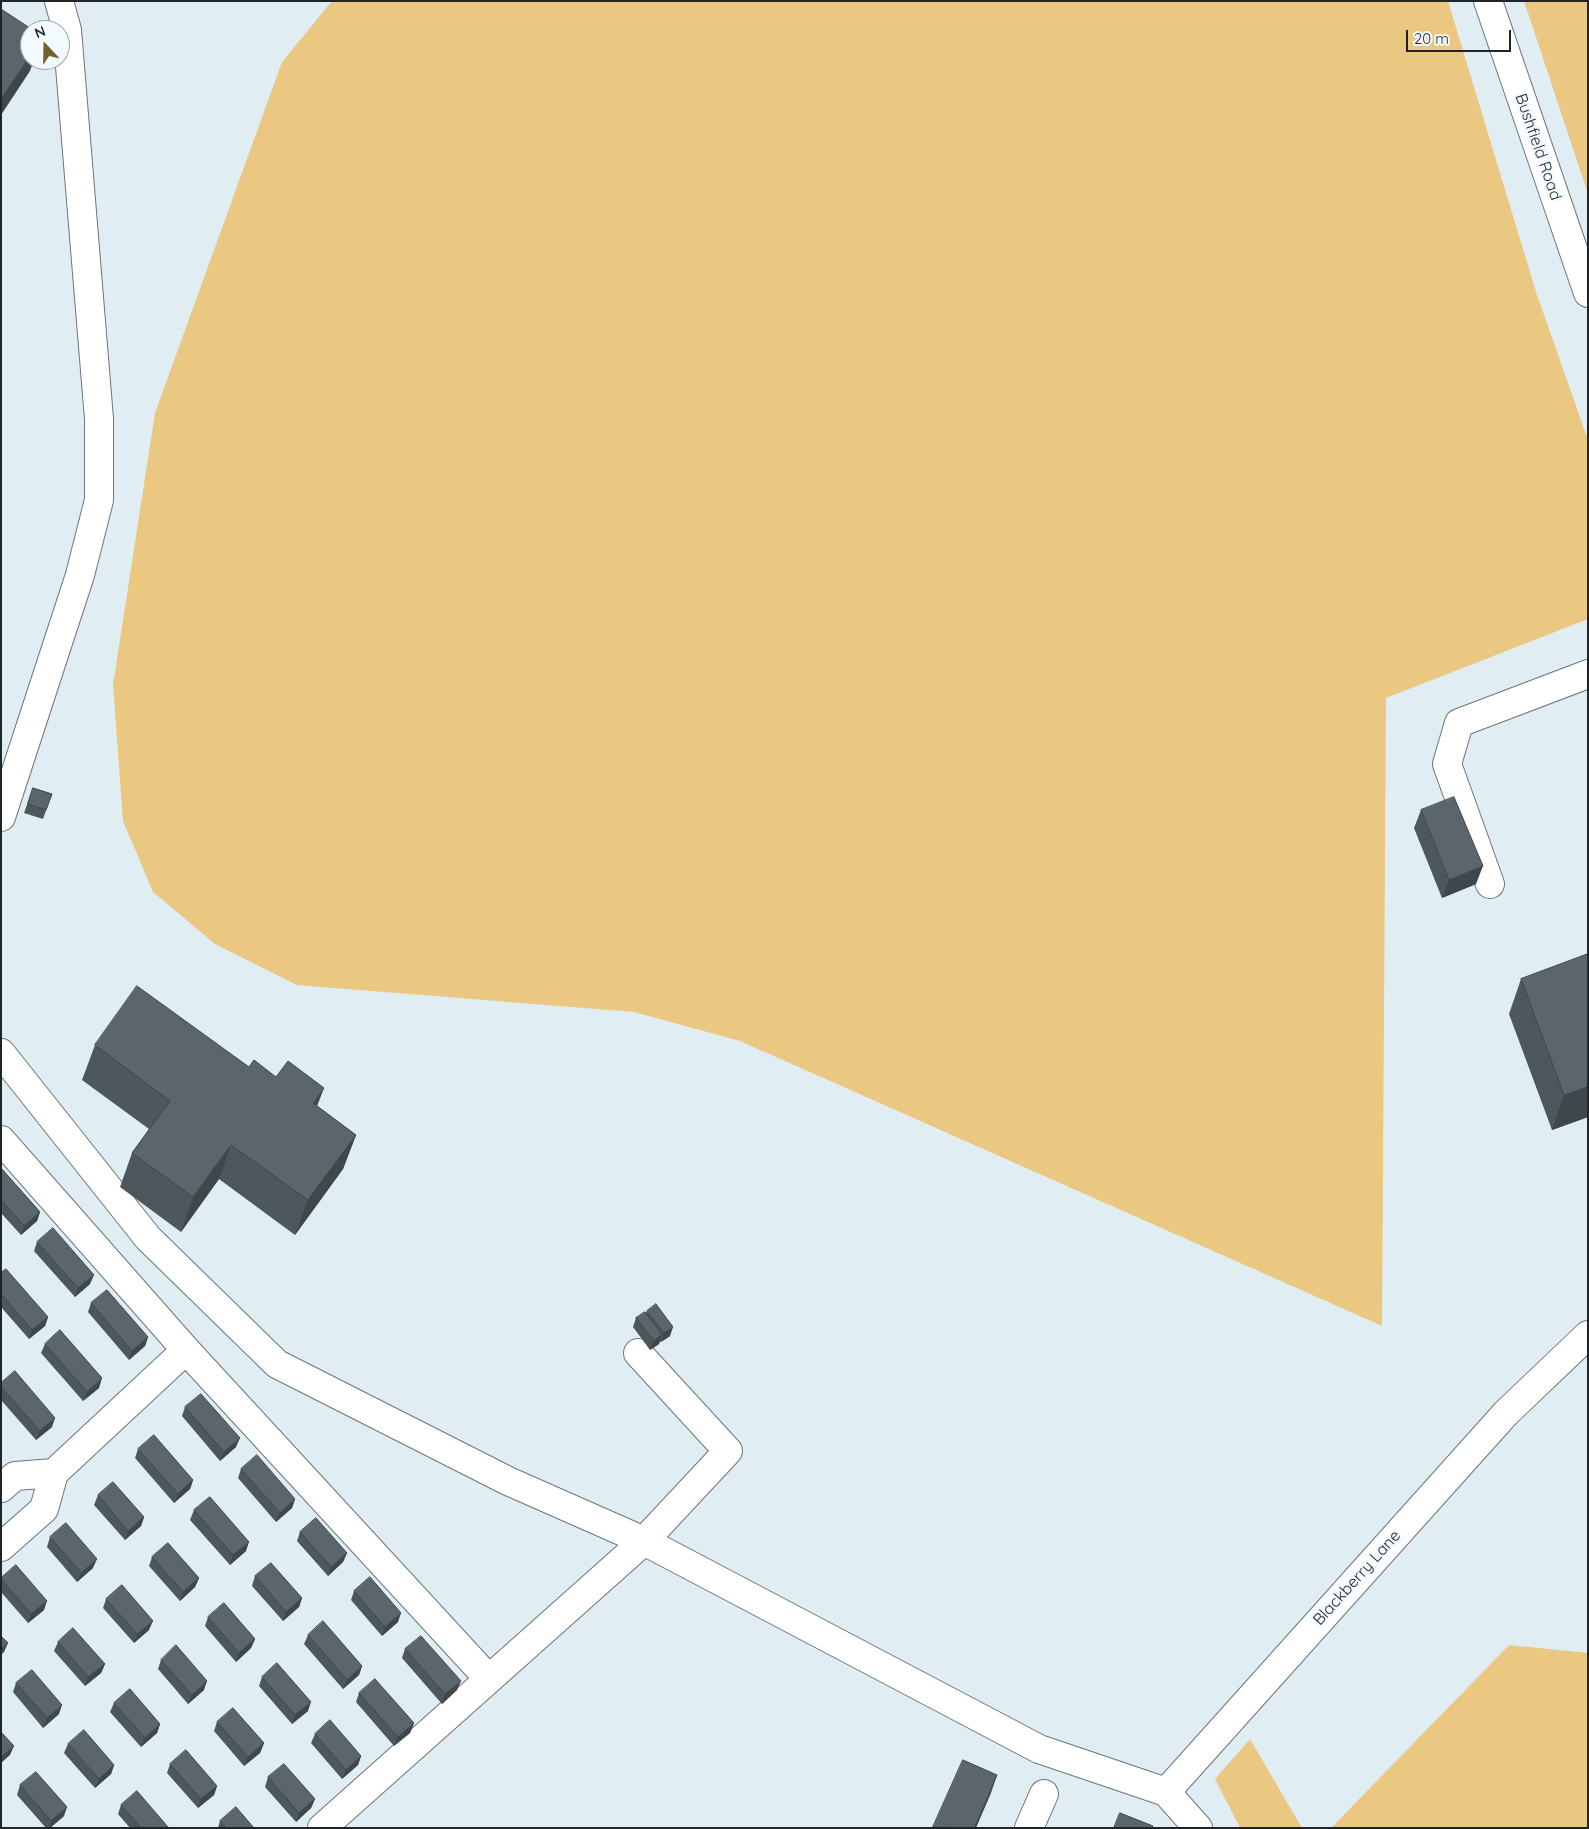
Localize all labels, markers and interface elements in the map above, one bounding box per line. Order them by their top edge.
north arrow [20,20,70,70]
scale bar [1409,20,1514,52]
text: N [32,22,48,42]
text: 20 m [1414,29,1449,48]
street label: Bushfield Road [1511,91,1565,203]
street label: Blackberry Lane [1309,1526,1405,1630]

